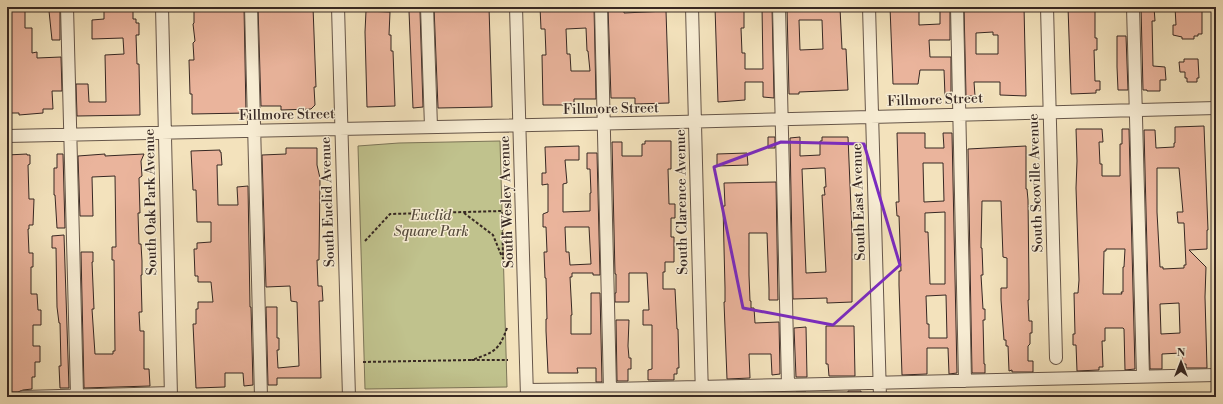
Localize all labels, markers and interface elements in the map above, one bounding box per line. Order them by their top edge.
street label: Fillmore Street [887,89,983,111]
street label: Fillmore Street [563,99,659,119]
street label: Fillmore Street [239,105,335,125]
street label: South Scoville Avenue [1025,113,1047,253]
street label: South Oak Park Avenue [141,129,161,275]
street label: South Clarence Avenue [672,129,692,275]
street label: South Euclid Avenue [317,136,339,268]
street label: South Wesley Avenue [496,136,518,268]
street label: South East Avenue [848,143,870,261]
park label: Euclid Square Park [393,207,469,241]
north arrow [1161,342,1201,382]
text: N [1177,346,1186,360]

